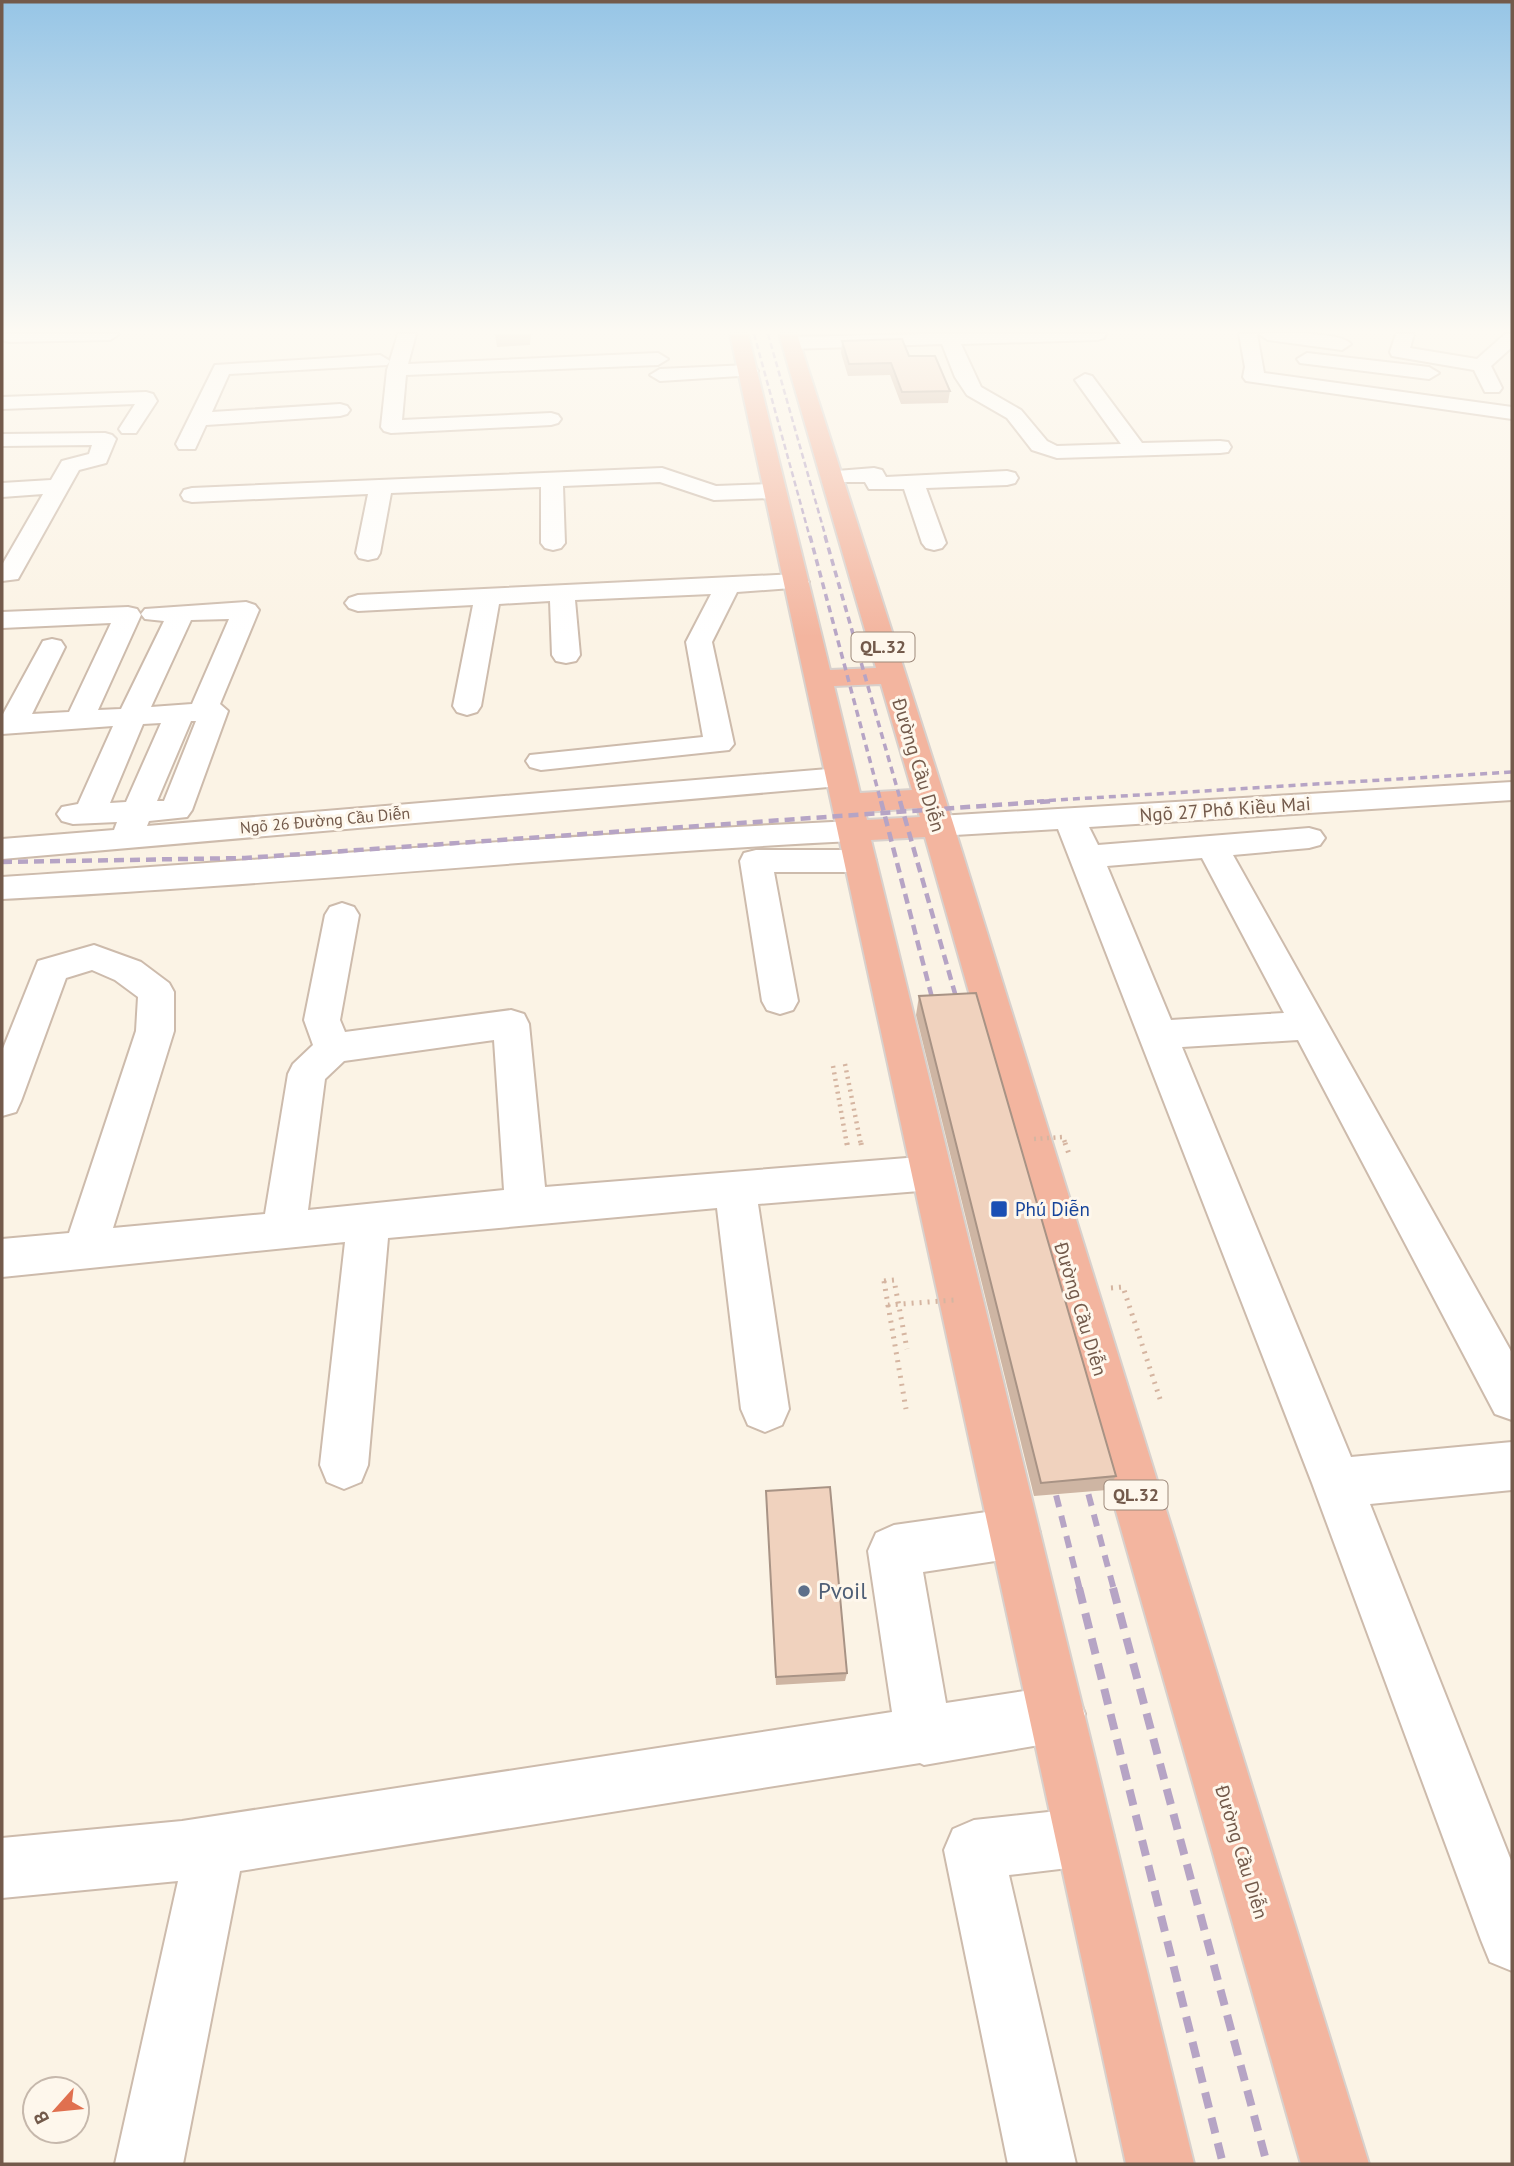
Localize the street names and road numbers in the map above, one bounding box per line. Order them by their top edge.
road number: QL.32 [852,632,914,662]
street label: Đường Cầu Diễn [887,694,951,835]
street label: Ngõ 27 Phố Kiều Mai [1139,791,1311,827]
street label: Ngõ 26 Đường Cầu Diễn [239,803,411,837]
street label: Đường Cầu Diễn [1049,1238,1113,1379]
road number: QL.32 [1104,1480,1168,1510]
street label: Đường Cầu Diễn [1210,1781,1274,1922]

